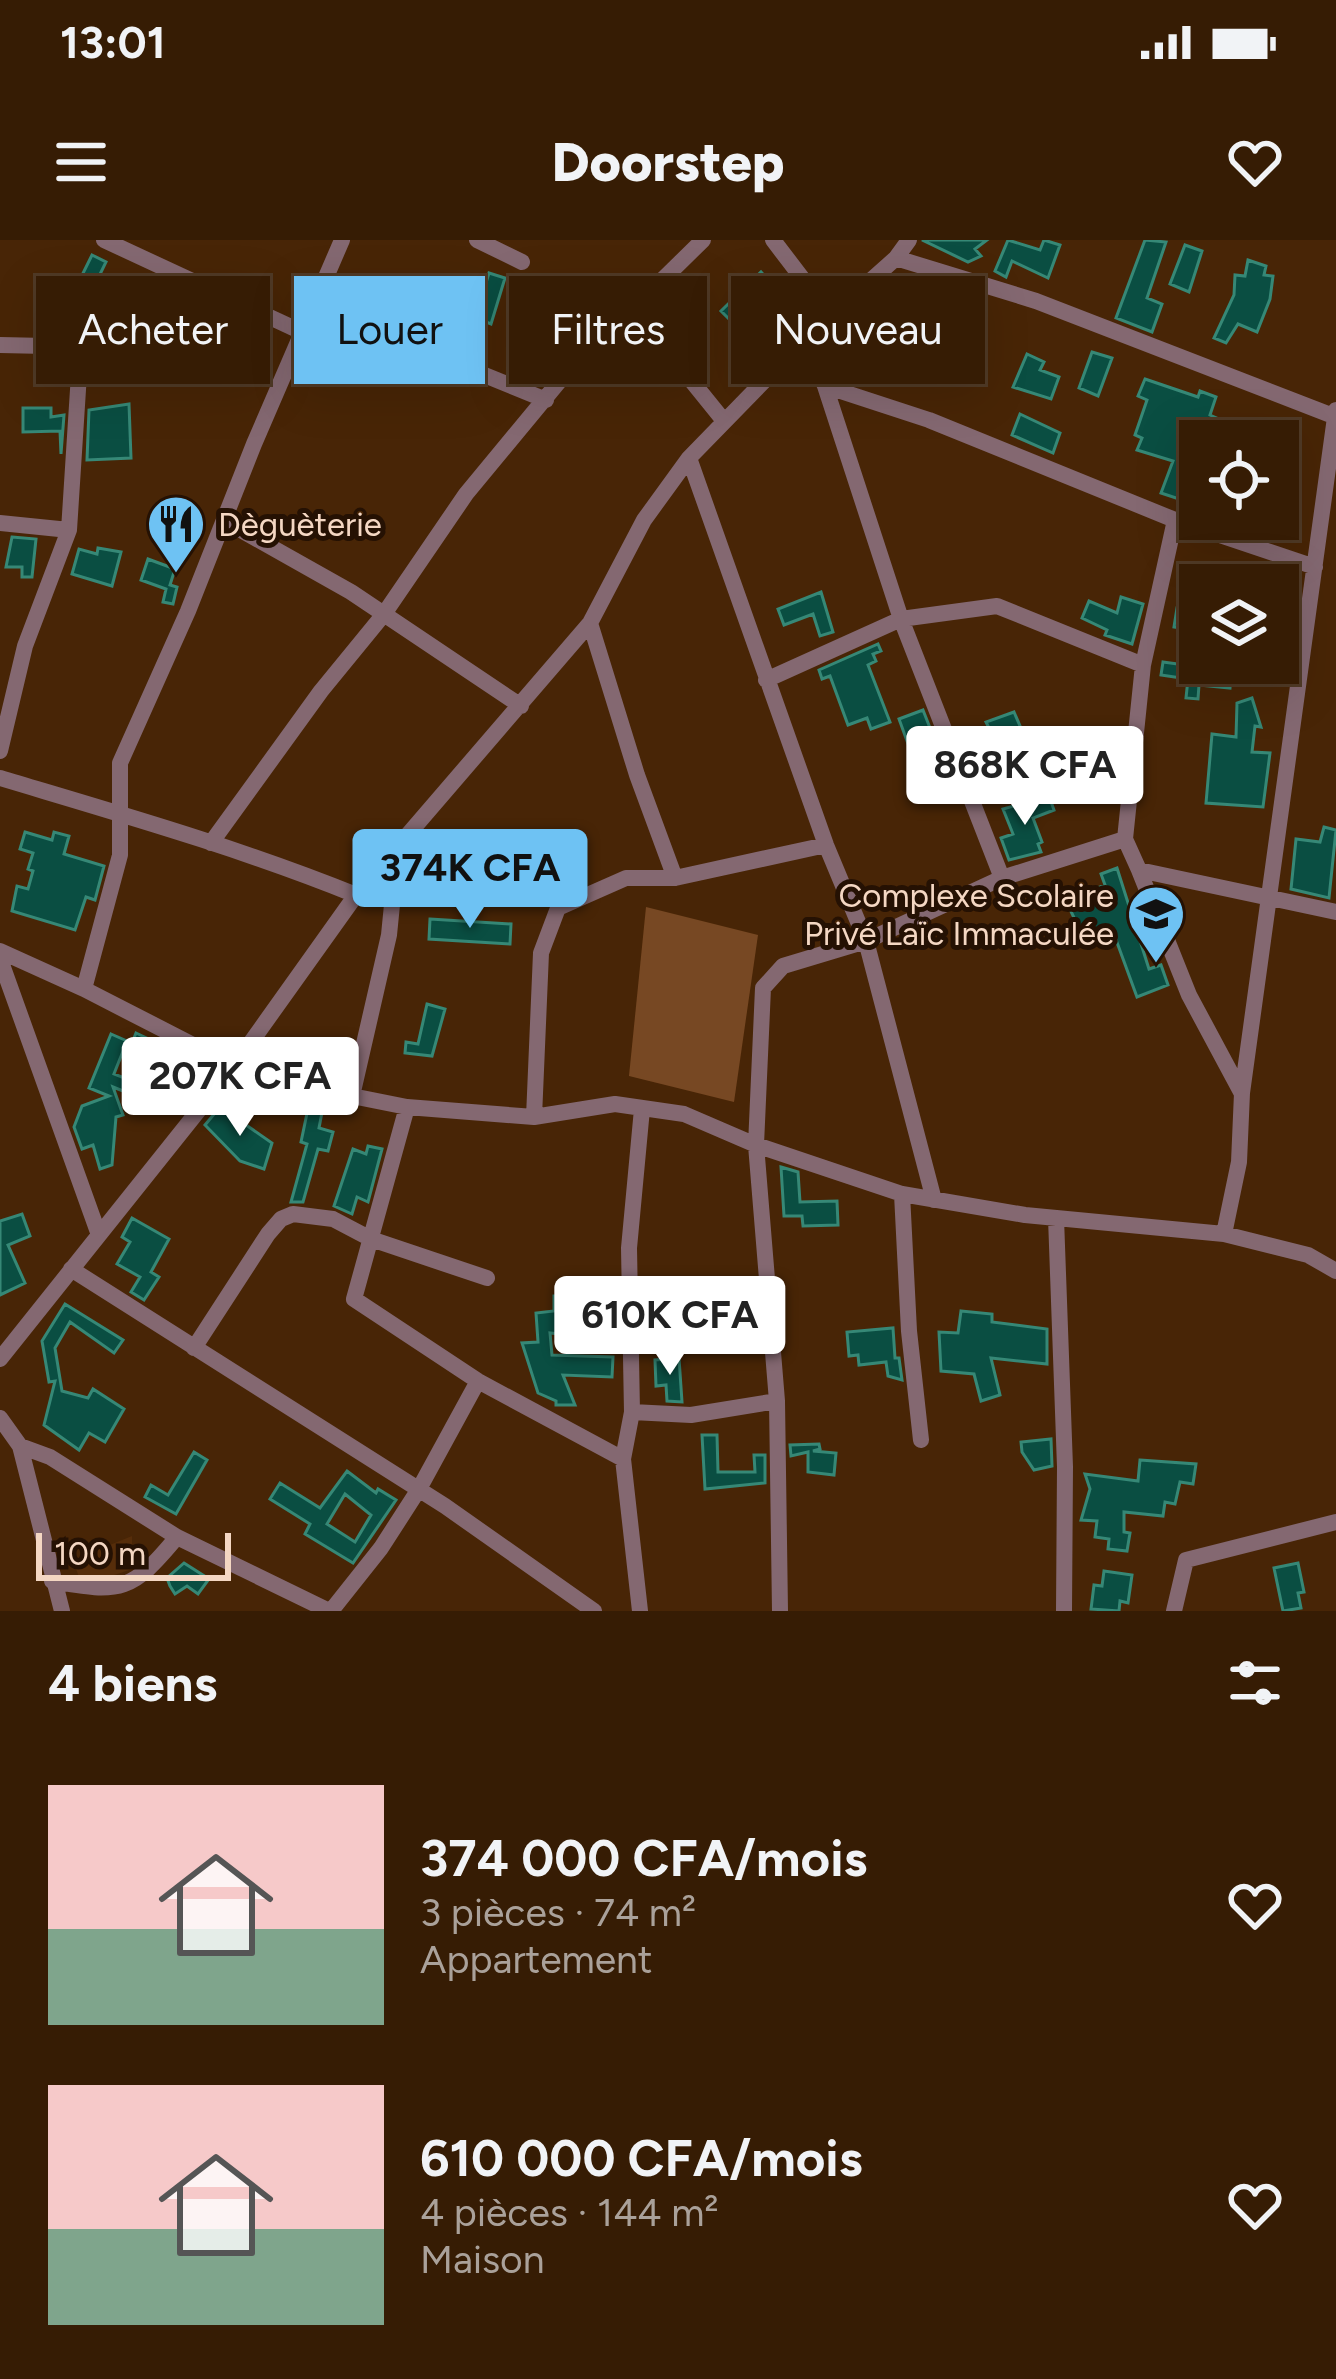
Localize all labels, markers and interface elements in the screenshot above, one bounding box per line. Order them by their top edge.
text: 13:01 [60,15,166,69]
icon: menu [48,129,114,195]
icon: heart [1222,129,1288,195]
text: Doorstep [552,130,784,195]
chip: Acheter [36,276,270,384]
chip: Louer [294,276,485,384]
chip: Filtres [509,276,707,384]
chip: Nouveau [731,276,985,384]
map controls [1179,420,1299,684]
button: locate [1179,420,1299,540]
restaurant icon: Dèguèterie [145,493,207,575]
place label: Dèguèterie [218,505,382,544]
button: layers [1179,564,1299,684]
pin: 868K CFA [901,726,1149,828]
text: 868K CFA [933,741,1117,788]
pin: 374K CFA [346,829,594,931]
text: 374K CFA [379,844,561,891]
place label: Complexe Scolaire Privé Laïc Immaculée [804,876,1114,953]
school or university icon: Complexe Scolaire Privé Laïc Immaculée [1125,883,1187,965]
pin: 207K CFA [116,1037,364,1139]
text: 207K CFA [149,1052,331,1099]
pin: 610K CFA [546,1276,794,1378]
text: 610K CFA [581,1291,759,1338]
scale bar [36,1527,231,1580]
text: 100 m [54,1534,146,1573]
icon: filters [1222,1650,1288,1716]
text: 4 biens [48,1653,217,1714]
text: 374 000 CFA/mois [420,1828,867,1889]
icon: home [144,1833,288,1977]
icon: heart [1222,1872,1288,1938]
text: 3 pièces · 74 m² [420,1889,696,1936]
text: Appartement [420,1936,653,1983]
text: 610 000 CFA/mois [420,2128,862,2189]
icon: home [144,2133,288,2277]
icon: heart [1222,2172,1288,2238]
text: 4 pièces · 144 m² [420,2189,718,2236]
text: Maison [420,2236,545,2283]

